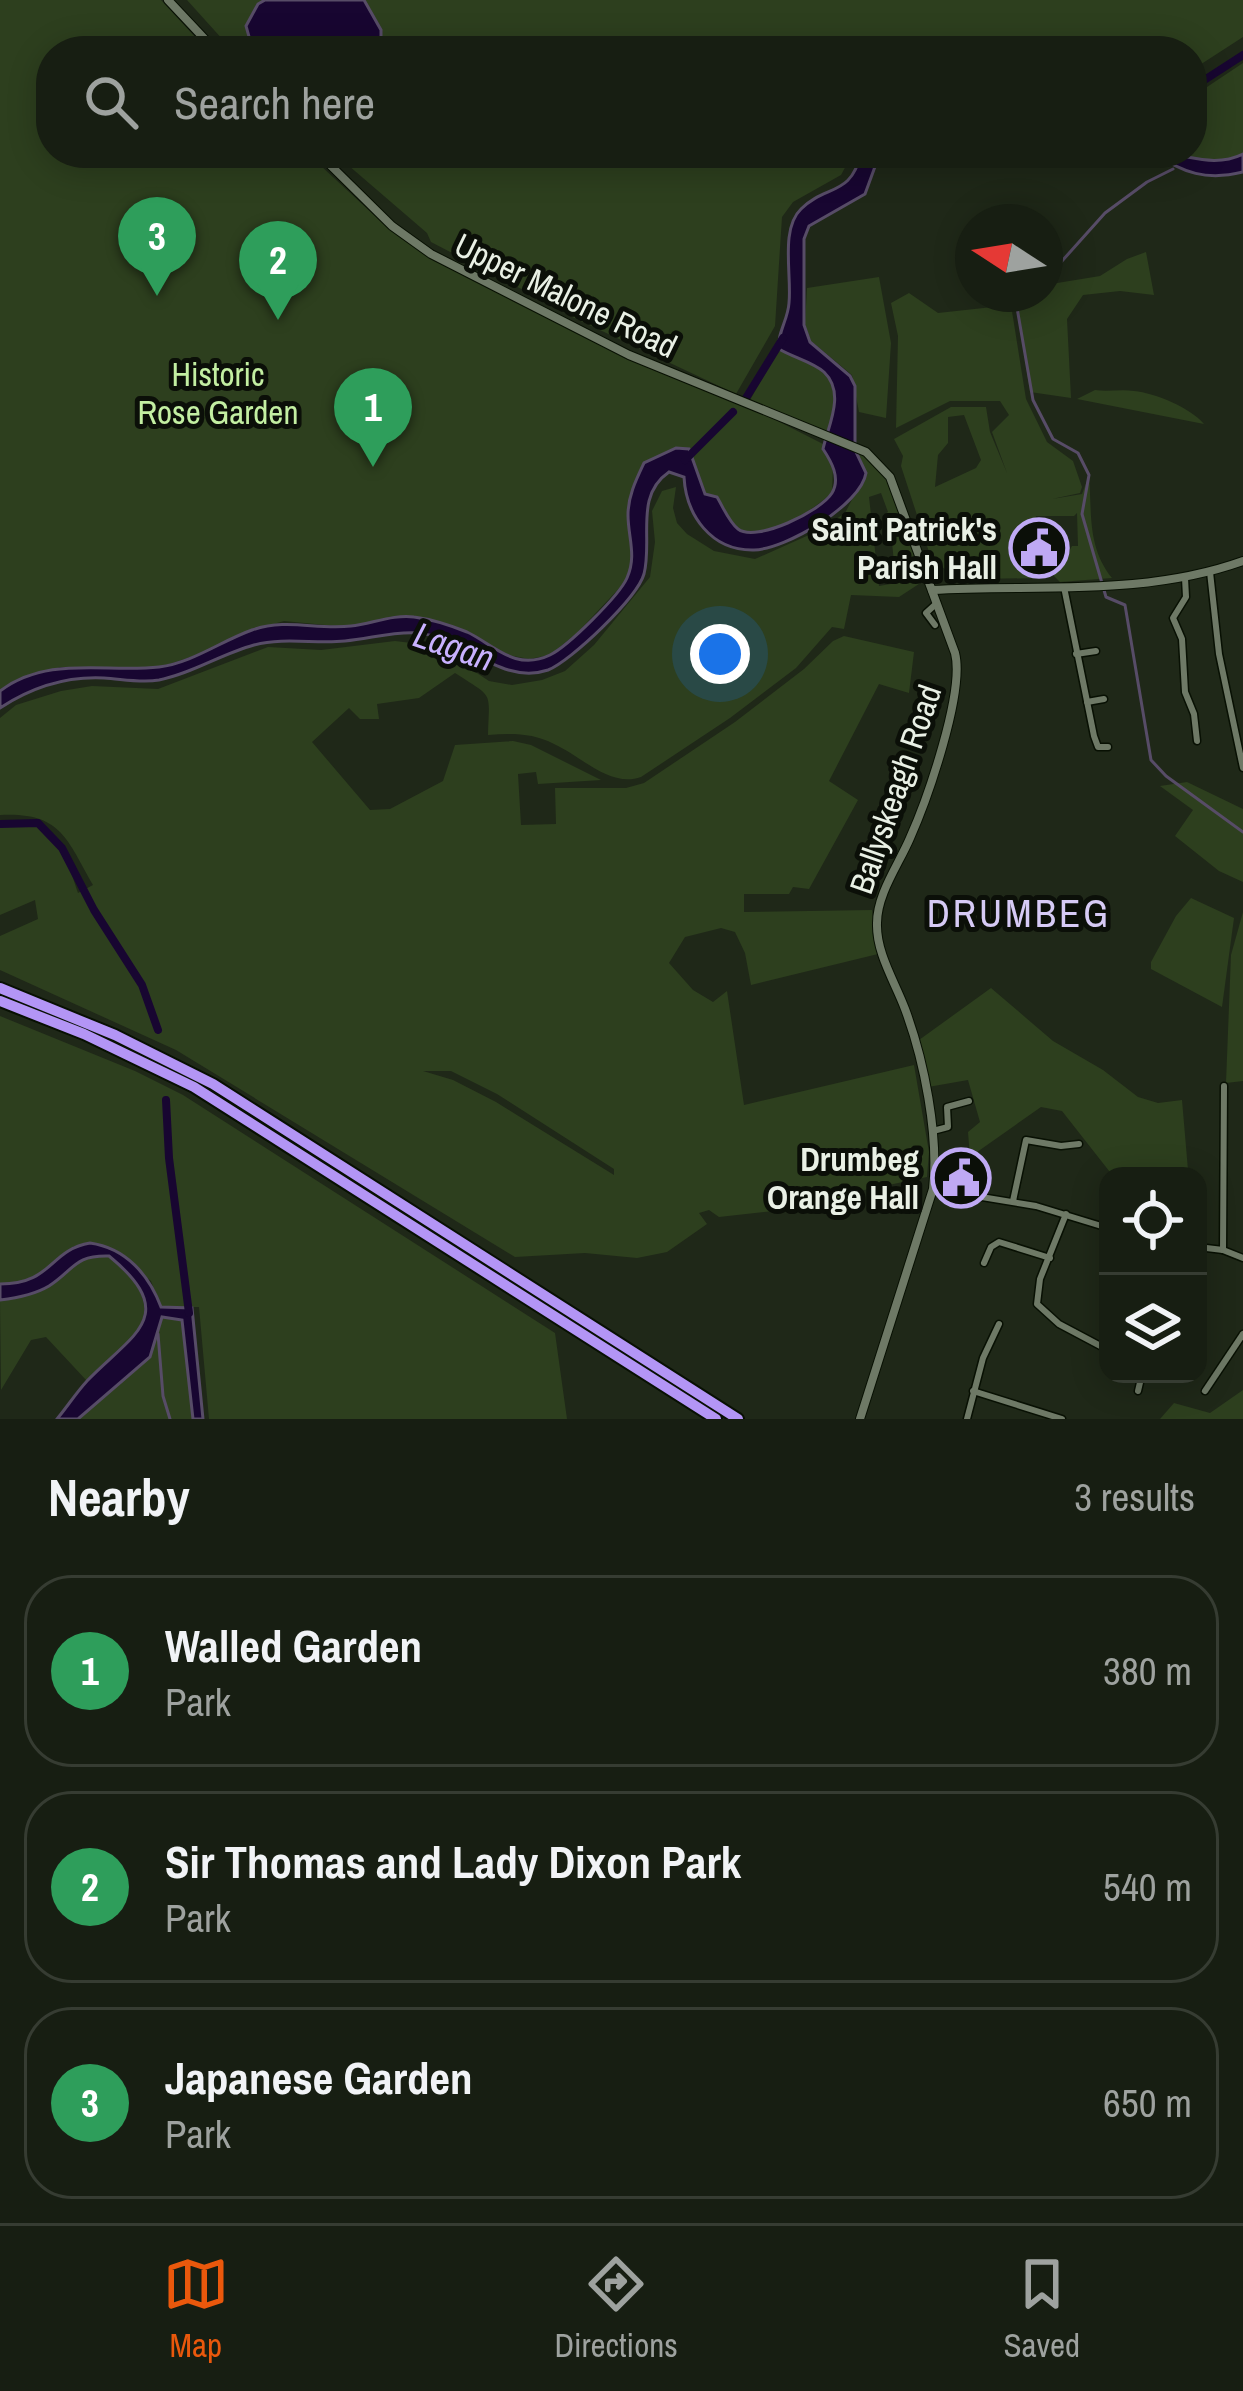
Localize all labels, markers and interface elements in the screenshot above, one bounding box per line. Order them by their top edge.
search box [36,36,1207,168]
icon: search [78,69,144,135]
text: Search here [174,72,375,133]
pin: 3 [118,197,196,296]
north arrow [955,204,1063,312]
pin: 2 [239,221,317,320]
street label: Upper Malone Road [448,222,684,368]
park label: Historic Rose Garden [138,352,298,434]
pin: 1 [334,368,412,467]
place label: Saint Patrick's Parish Hall [812,507,997,589]
public building icon: Saint Patrick's Parish Hall [1008,517,1070,579]
water label: Lagan [407,610,501,682]
your location [690,624,750,684]
street label: Ballyskeagh Road [839,679,951,899]
district label: DRUMBEG [927,887,1111,939]
place label: Drumbeg Orange Hall [767,1137,919,1219]
public building icon: Drumbeg Orange Hall [930,1147,992,1209]
map controls [1099,1167,1207,1383]
button: locate [1099,1167,1207,1275]
button: layers [1099,1275,1207,1383]
text: Nearby [48,1463,190,1532]
text: 3 results [1074,1471,1195,1523]
text: Walled Garden [165,1615,422,1676]
text: 1 [81,1645,99,1697]
text: 380 m [1103,1645,1192,1697]
text: Park [165,1676,231,1728]
text: Sir Thomas and Lady Dixon Park [165,1831,741,1892]
text: 2 [81,1861,99,1913]
text: 540 m [1103,1861,1192,1913]
text: Park [165,1892,231,1944]
text: Japanese Garden [165,2047,473,2108]
text: 3 [81,2077,99,2129]
text: 650 m [1103,2077,1192,2129]
text: Park [165,2108,231,2160]
tab: Map [163,2251,229,2367]
tab: Directions [554,2251,678,2367]
tab: Saved [1003,2251,1080,2367]

